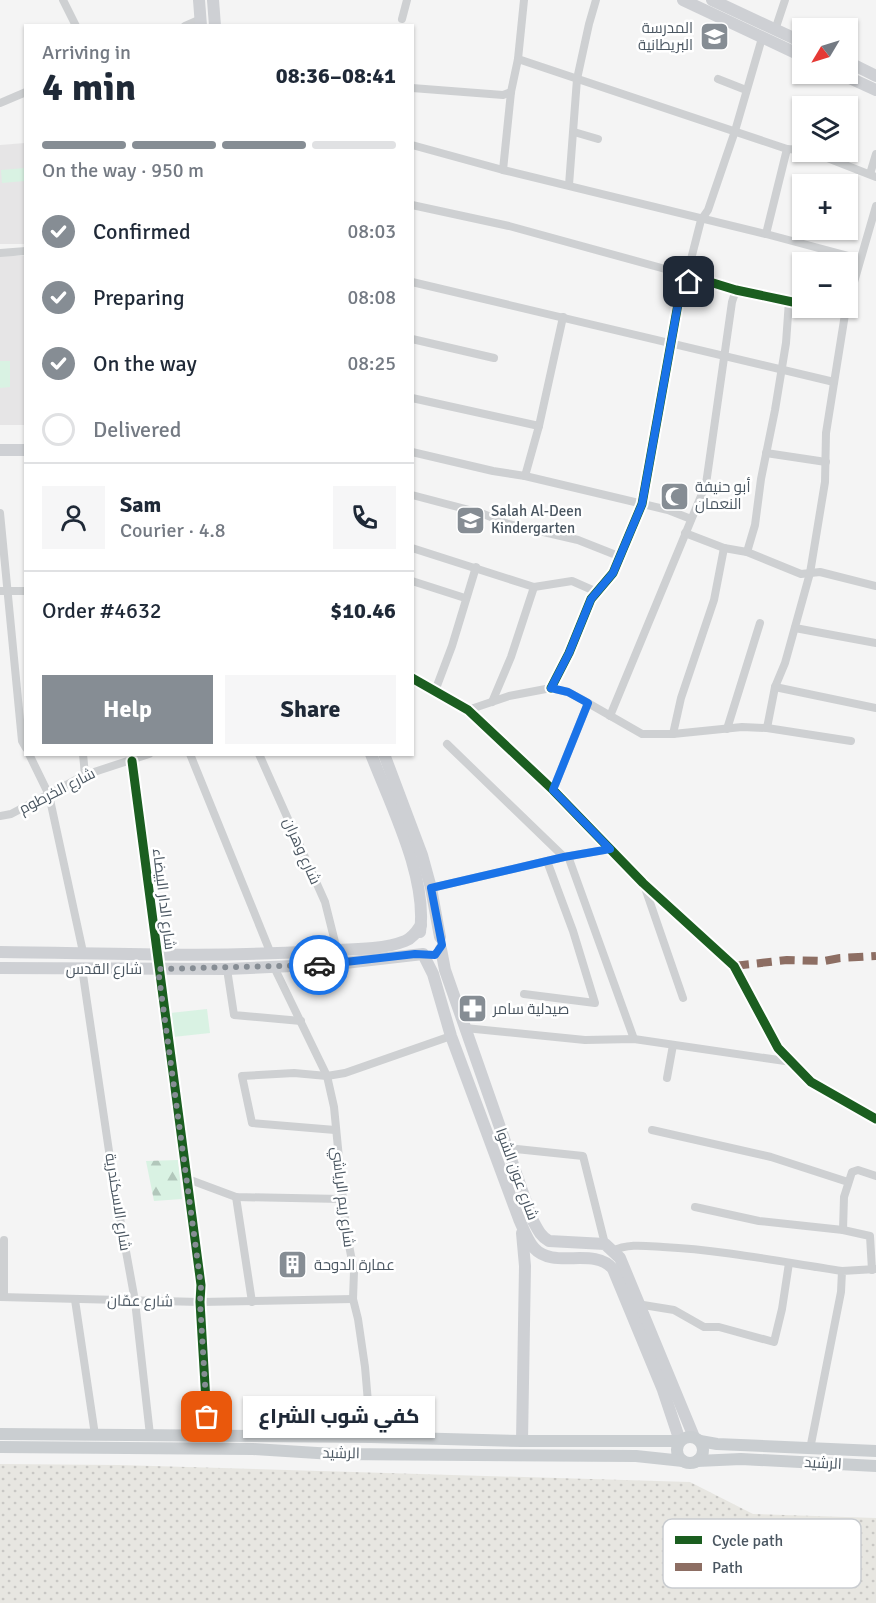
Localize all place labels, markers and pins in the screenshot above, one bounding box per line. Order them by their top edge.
place label: المدرسة البريطانية [638,19,693,54]
school or university icon: المدرسة البريطانية [698,21,730,53]
pin [663,256,714,307]
place label: أبو حنيفة النعمان [695,477,750,514]
mosque icon: أبو حنيفة النعمان [658,480,690,512]
place label: Salah Al-Deen Kindergarten [491,502,582,537]
school or university icon: Salah Al-Deen Kindergarten [454,504,486,536]
pharmacy icon: صيدلية سامر [456,993,488,1025]
place label: صيدلية سامر [492,1000,569,1018]
building icon: عمارة الدوحة [277,1249,309,1281]
place label: عمارة الدوحة [314,1256,395,1274]
pin [181,1391,232,1442]
callout: كفي شوب الشراع [243,1396,435,1438]

